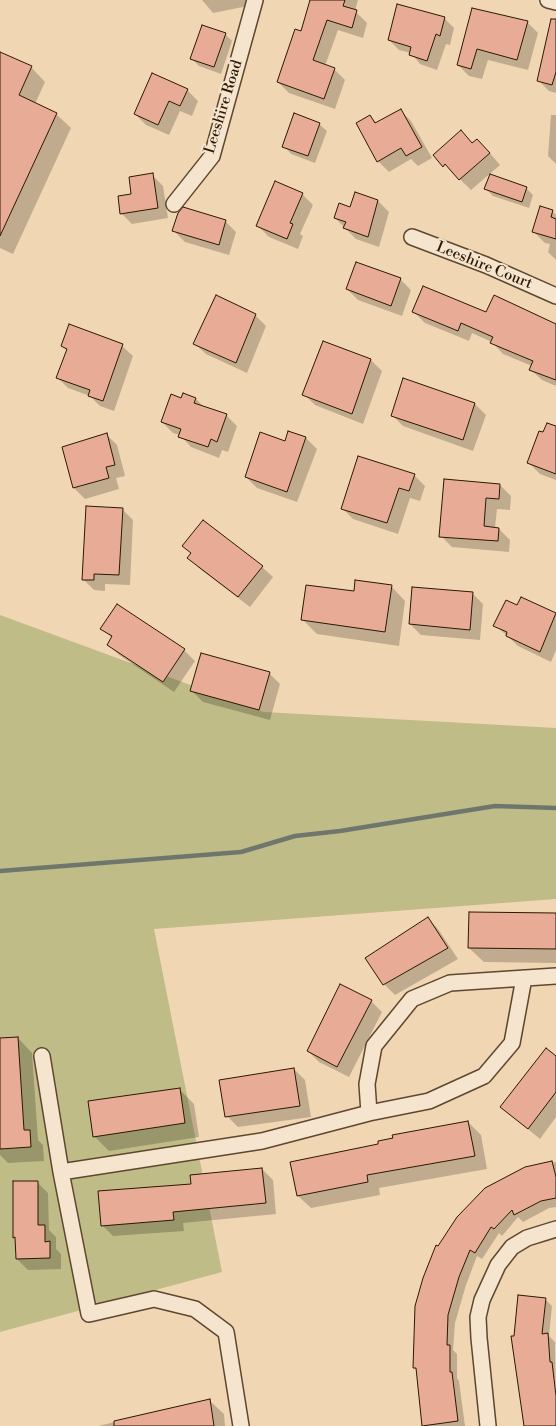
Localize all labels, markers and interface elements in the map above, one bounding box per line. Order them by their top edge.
street label: Leeshire Road [201,58,247,156]
street label: Leeshire Court [433,239,535,293]

